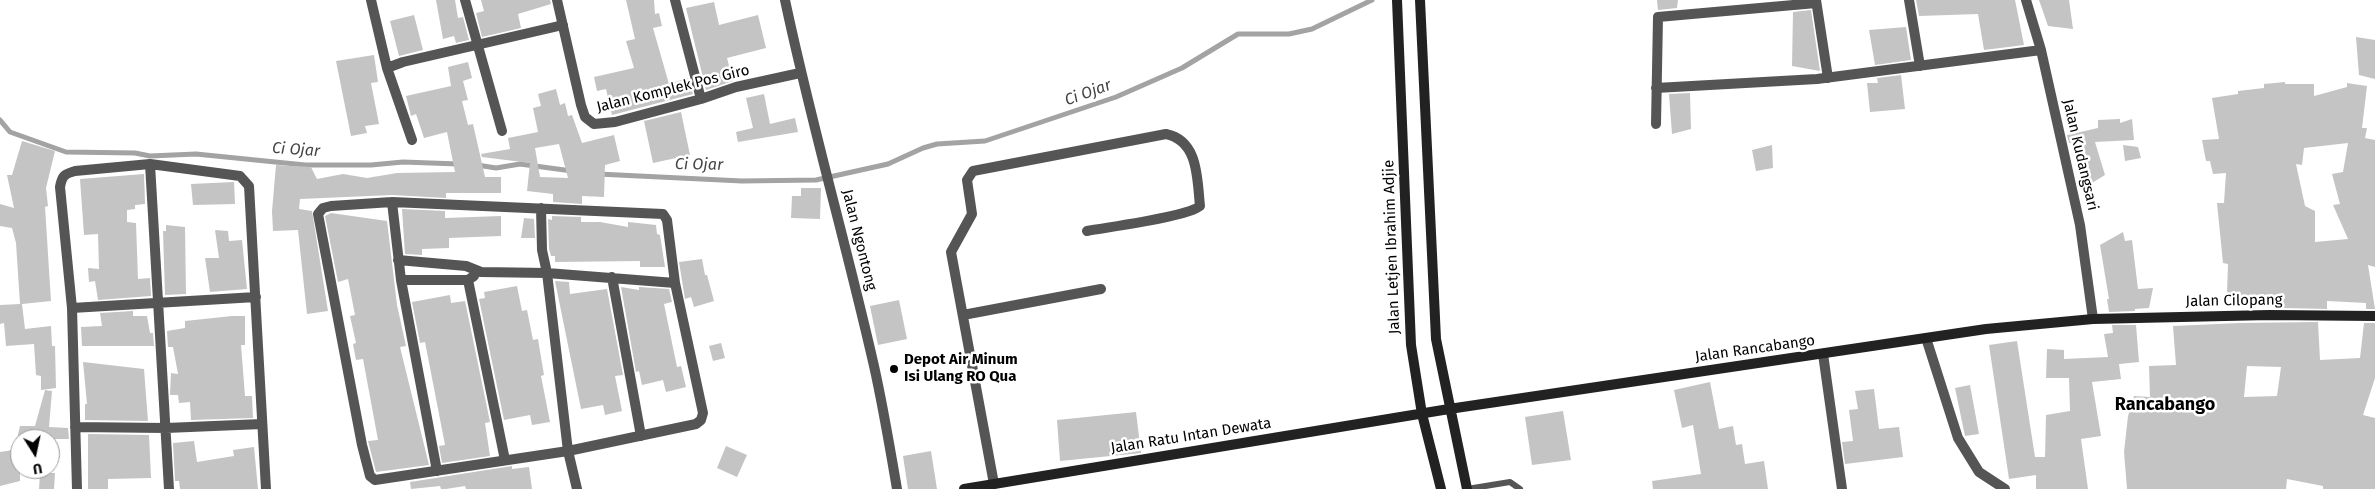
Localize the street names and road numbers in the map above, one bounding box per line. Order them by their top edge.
street label: Jalan Komplek Pos Giro [595,61,751,117]
street label: Jalan Kudangsari [2058,97,2102,213]
street label: Jalan Letjen Ibrahim Adjie [1380,160,1404,334]
street label: Jalan Ngontong [838,188,880,292]
street label: Jalan Cilopang [2185,291,2283,311]
street label: Jalan Rancabango [1694,332,1816,366]
street label: Jalan Ratu Intan Dewata [1109,414,1273,458]

